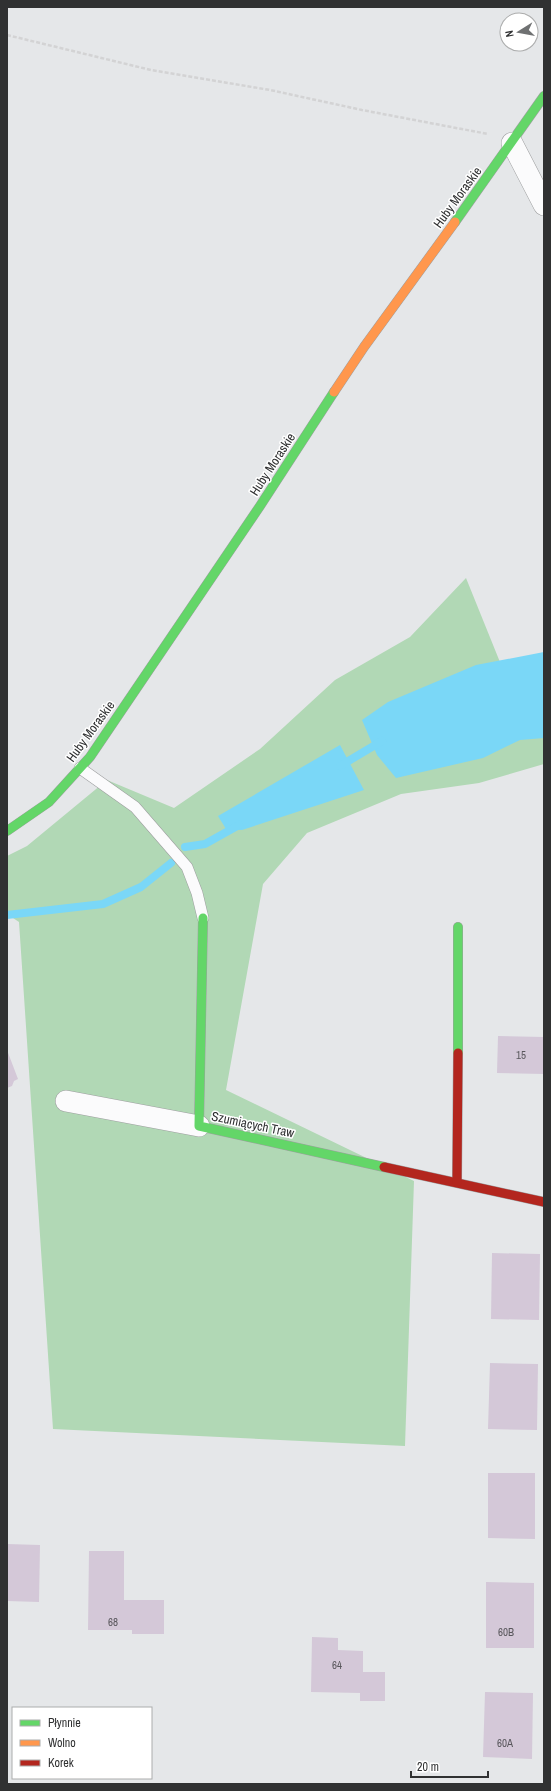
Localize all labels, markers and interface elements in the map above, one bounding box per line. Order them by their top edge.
north arrow [499,12,539,52]
text: N [502,29,517,38]
street label: Huby Moraskie [429,163,485,231]
street label: Huby Moraskie [246,430,299,499]
street label: Huby Moraskie [62,697,118,765]
house number: 15 [516,1048,526,1062]
street label: Szumiących Traw [210,1107,296,1142]
house number: 68 [108,1615,118,1629]
house number: 60B [498,1625,514,1639]
house number: 64 [332,1658,342,1672]
legend [12,1707,152,1779]
text: Płynnie [48,1715,81,1731]
text: Wolno [48,1735,76,1751]
house number: 60A [497,1736,514,1750]
scale bar [411,1753,488,1779]
text: Korek [48,1755,74,1771]
text: 20 m [417,1759,439,1775]

